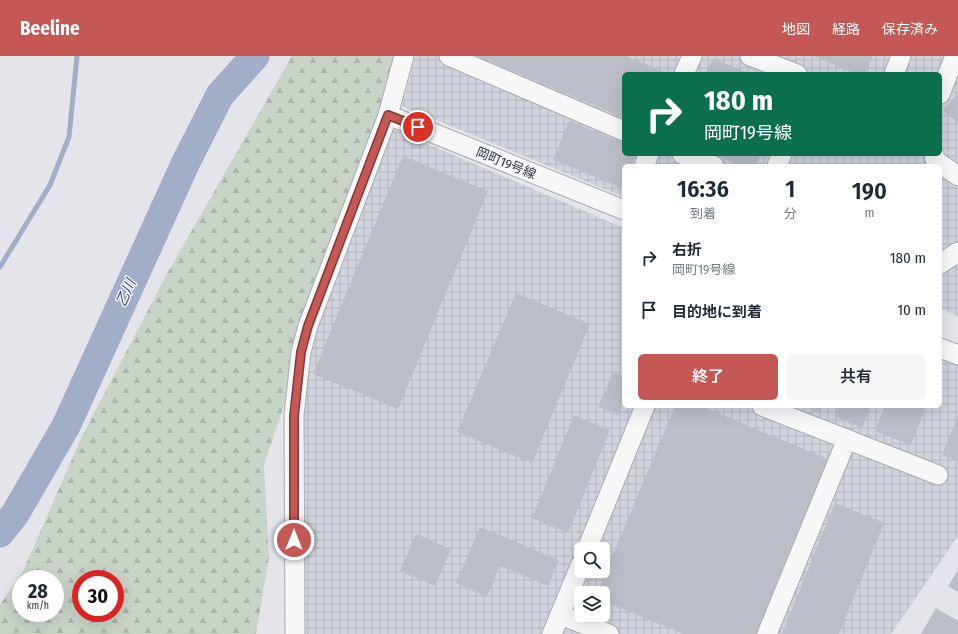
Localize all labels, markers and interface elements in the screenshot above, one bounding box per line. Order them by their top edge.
text: Beeline [20,17,80,40]
text: 地図 [782,21,810,38]
text: 経路 [832,21,860,38]
text: 保存済み [882,21,938,38]
text: 180 m [704,84,773,117]
icon: right [638,88,690,140]
pin [401,110,435,144]
icon: arrive [407,116,429,138]
text: 岡町19号線 [704,122,792,144]
street label: 岡町19号線 [474,144,538,182]
text: 16:36 [677,175,729,203]
text: 1 [785,175,795,203]
text: 190 [852,177,887,205]
text: m [864,205,874,220]
text: 到着 [690,206,716,221]
text: 分 [784,206,797,221]
text: 右折 [672,241,702,259]
icon: right [638,247,660,269]
text: 180 m [890,249,926,267]
text: 岡町19号線 [672,262,735,277]
water label: 乙川 [113,275,140,309]
icon: arrive [638,299,660,321]
text: 10 m [897,301,926,319]
text: 目的地に到着 [672,303,762,321]
button: 終了 [638,354,778,400]
button: 共有 [786,354,926,400]
position arrow [273,519,315,561]
map controls [574,542,610,622]
button: search [574,542,610,578]
speed limit sign: 30 [72,570,124,622]
text: 28 [28,579,48,603]
button: layers [574,586,610,622]
text: km/h [27,600,49,612]

